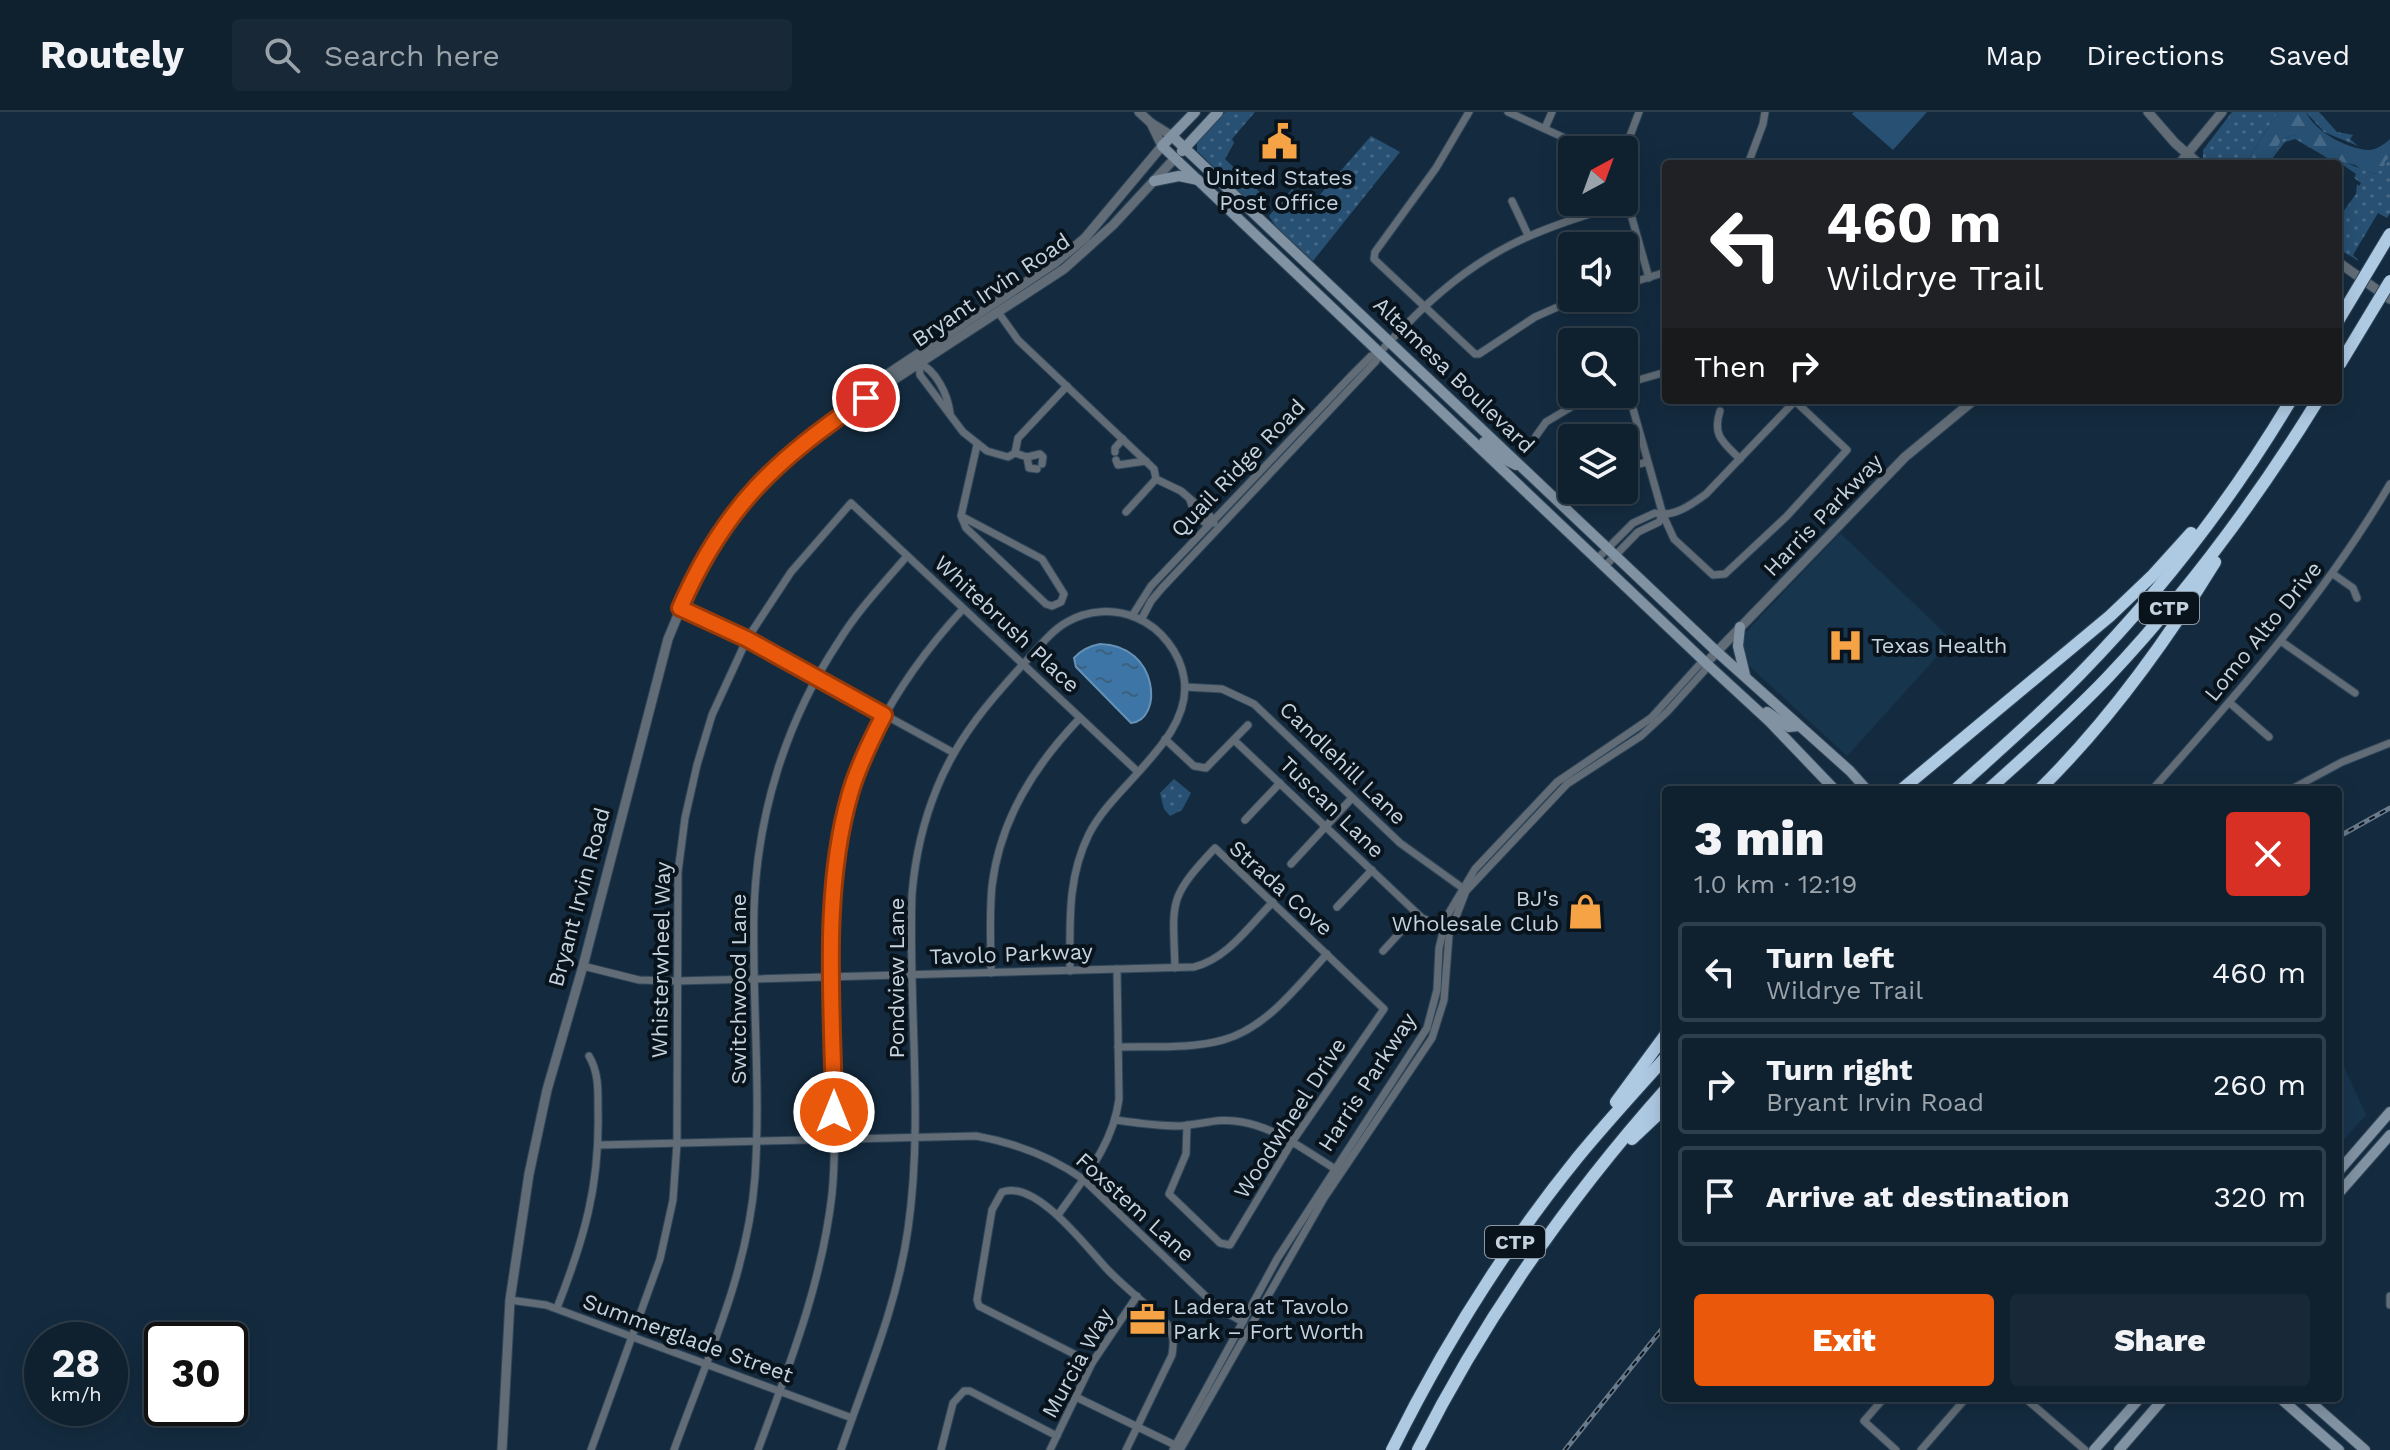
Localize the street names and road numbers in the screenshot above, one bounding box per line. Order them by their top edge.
street label: Bryant Irvin Road [908,228,1074,352]
street label: Altamesa Boulevard [1369,292,1539,458]
street label: Quail Ridge Road [1166,394,1310,542]
street label: Harris Parkway [1758,448,1888,581]
street label: Whitebrush Place [929,550,1085,698]
street label: Lomo Alto Drive [2199,556,2327,706]
road number: CTP [2139,592,2199,624]
street label: Candlehill Lane [1275,696,1411,830]
street label: Tuscan Lane [1275,751,1389,863]
street label: Bryant Irvin Road [543,805,615,989]
street label: Strada Cove [1224,835,1338,941]
street label: Whisterwheel Way [647,861,675,1059]
street label: Switchwood Lane [726,894,751,1084]
street label: Pondview Lane [884,898,909,1058]
street label: Tavolo Parkway [929,939,1094,969]
street label: Harris Parkway [1313,1008,1421,1156]
street label: Woodwheel Drive [1229,1033,1351,1203]
street label: Foxstem Lane [1071,1147,1199,1267]
road number: CTP [1485,1226,1545,1258]
street label: Summerglade Street [580,1288,796,1388]
street label: Murcia Way [1037,1303,1118,1422]

